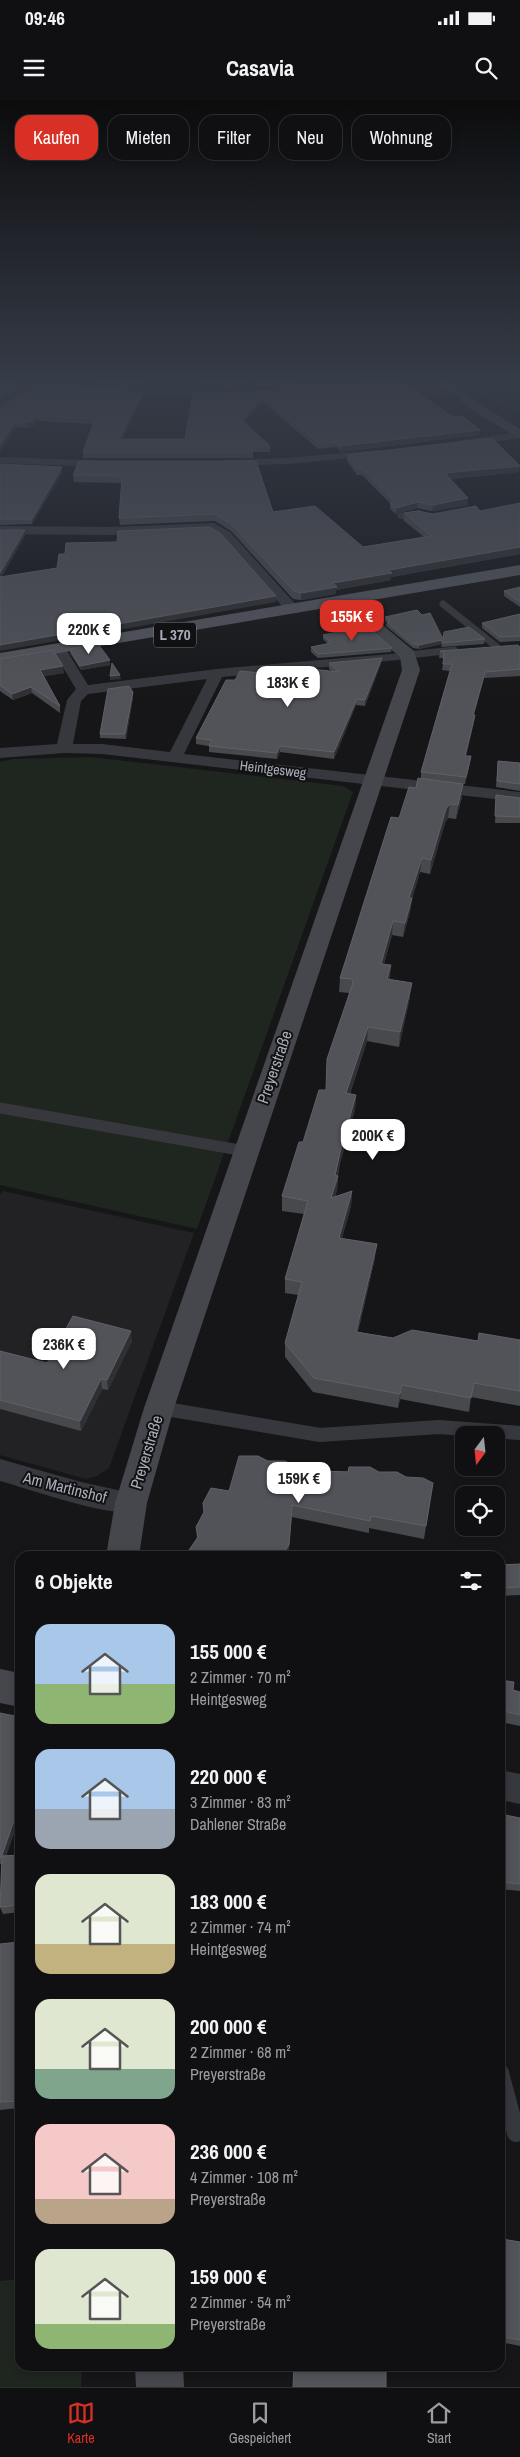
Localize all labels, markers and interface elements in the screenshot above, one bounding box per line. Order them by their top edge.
text: 09:46 [25,5,65,31]
text: Casavia [226,53,294,83]
icon: menu [20,54,48,82]
icon: search [472,54,500,82]
chip: Kaufen [15,115,98,160]
chip: Mieten [108,115,189,160]
chip: Filter [199,115,269,160]
chip: Neu [279,115,342,160]
chip: Wohnung [352,115,451,160]
pin: 155K € [311,600,393,642]
text: 155K € [331,605,373,627]
pin: 220K € [48,612,130,655]
text: 220K € [68,618,110,640]
road number: L 370 [154,622,196,648]
pin: 183K € [247,666,329,708]
text: 183K € [267,671,309,693]
street label: Heintgesweg [239,756,308,782]
street label: Preyerstraße [251,1028,297,1106]
pin: 200K € [332,1118,414,1161]
text: 200K € [352,1124,394,1146]
pin: 236K € [23,1328,105,1370]
text: 236K € [43,1333,85,1355]
street label: Preyerstraße [124,1413,168,1491]
north arrow [455,1426,505,1476]
map controls [455,1426,505,1536]
pin: 159K € [258,1462,340,1504]
street label: Am Martinshof [20,1466,109,1508]
text: 159K € [278,1467,320,1489]
button: locate [455,1486,505,1536]
text: 6 Objekte [35,1567,113,1596]
icon: filters [457,1567,485,1595]
text: 155 000 € [190,1637,267,1666]
icon: home [75,1644,135,1704]
text: 2 Zimmer · 70 m² [190,1666,291,1688]
text: Heintgesweg [190,1688,267,1710]
text: 220 000 € [190,1762,267,1791]
icon: home [75,1769,135,1829]
text: 3 Zimmer · 83 m² [190,1791,291,1813]
text: Dahlener Straße [190,1813,286,1835]
text: 183 000 € [190,1887,267,1916]
icon: home [75,1894,135,1954]
text: 2 Zimmer · 74 m² [190,1916,291,1938]
text: Heintgesweg [190,1938,267,1960]
text: 200 000 € [190,2012,267,2041]
icon: home [75,2019,135,2079]
text: 2 Zimmer · 68 m² [190,2041,291,2063]
text: Preyerstraße [190,2063,266,2085]
text: 236 000 € [190,2137,267,2166]
icon: home [75,2144,135,2204]
text: 4 Zimmer · 108 m² [190,2166,298,2188]
text: Preyerstraße [190,2188,266,2210]
text: 159 000 € [190,2262,267,2291]
icon: home [75,2269,135,2329]
text: 2 Zimmer · 54 m² [190,2291,291,2313]
text: Preyerstraße [190,2313,266,2335]
tab: Karte [67,2399,95,2447]
tab: Gespeichert [229,2399,291,2447]
tab: Start [425,2399,453,2447]

